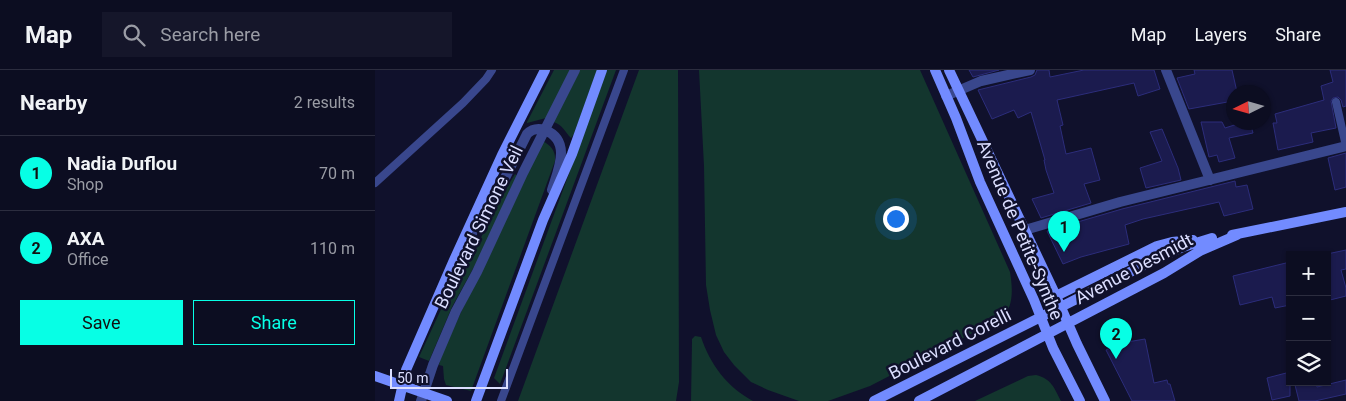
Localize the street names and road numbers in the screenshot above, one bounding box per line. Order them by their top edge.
street label: Avenue de Petite-Synthe [973,137,1068,323]
street label: Boulevard Simone Veil [430,142,527,312]
street label: Avenue Desmidt [1071,229,1196,308]
street label: Boulevard Corelli [885,304,1015,383]

